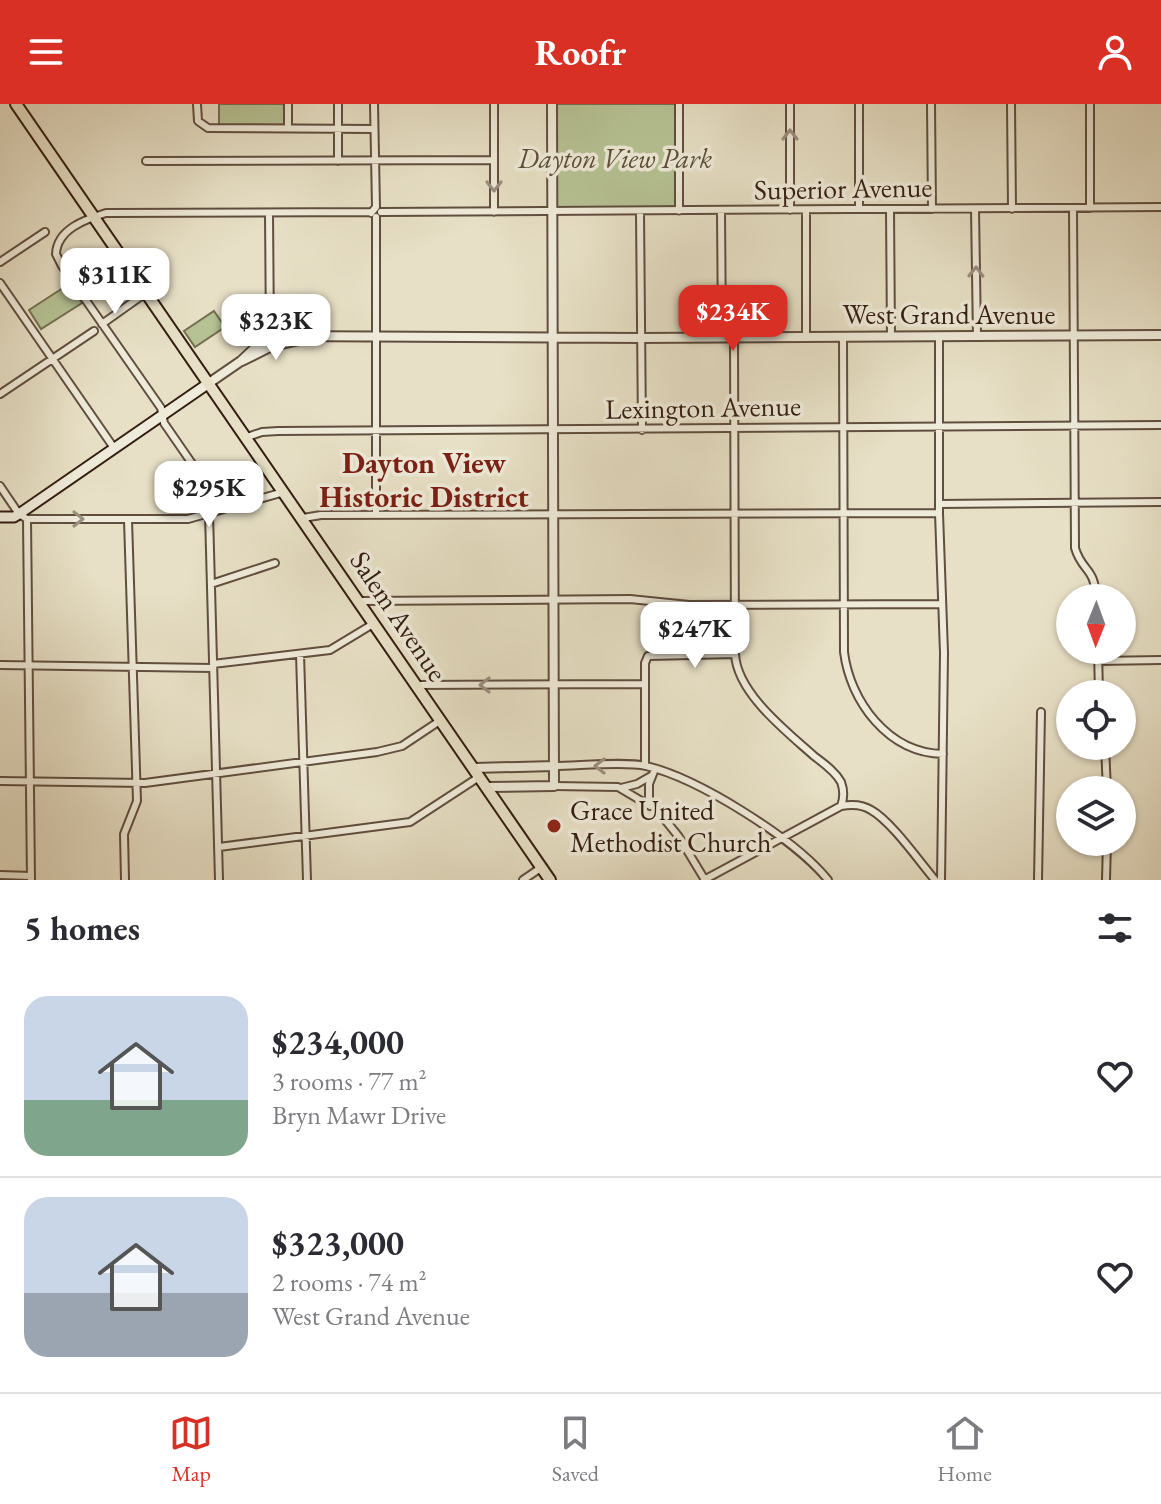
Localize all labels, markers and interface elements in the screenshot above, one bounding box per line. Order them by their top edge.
text: Roofr [535,29,626,76]
icon: menu [24,30,68,74]
icon: person [1093,30,1137,74]
one-way arrow [781,128,799,141]
park label: Dayton View Park [517,140,713,176]
street label: Superior Avenue [753,168,933,208]
one-way arrow [485,180,503,193]
pin: $311K [59,248,171,316]
text: $311K [78,257,152,291]
one-way arrow [967,265,985,278]
pin: $234K [677,285,789,353]
pin: $323K [220,294,332,362]
text: $234K [696,294,770,328]
street label: West Grand Avenue [842,296,1056,332]
text: $323K [239,303,313,337]
street label: Lexington Avenue [605,387,801,427]
district label: Dayton View Historic District [319,443,529,516]
pin: $295K [153,461,265,529]
text: $295K [172,470,246,504]
one-way arrow [72,510,85,528]
street label: Salem Avenue [342,544,456,688]
north arrow [1056,584,1136,664]
map controls [1056,584,1136,856]
pin: $247K [639,602,751,670]
text: $247K [658,611,732,645]
one-way arrow [478,676,491,694]
button: locate [1056,680,1136,760]
one-way arrow [593,757,606,775]
button: layers [1056,776,1136,856]
place label: Grace United Methodist Church [570,792,771,860]
marker: Grace United Methodist Church [545,817,563,835]
text: 5 homes [24,906,140,950]
icon: filters [1093,906,1137,950]
text: $234,000 [272,1020,404,1064]
icon: home [88,1028,184,1124]
icon: heart [1093,1054,1137,1098]
text: 3 rooms · 77 m² [272,1064,427,1098]
text: Bryn Mawr Drive [272,1098,446,1132]
text: $323,000 [272,1221,404,1265]
icon: home [88,1229,184,1325]
icon: heart [1093,1255,1137,1299]
text: 2 rooms · 74 m² [272,1265,427,1299]
text: West Grand Avenue [272,1299,470,1333]
tab: Map [169,1411,213,1488]
tab: Saved [552,1411,599,1488]
tab: Home [937,1411,992,1488]

